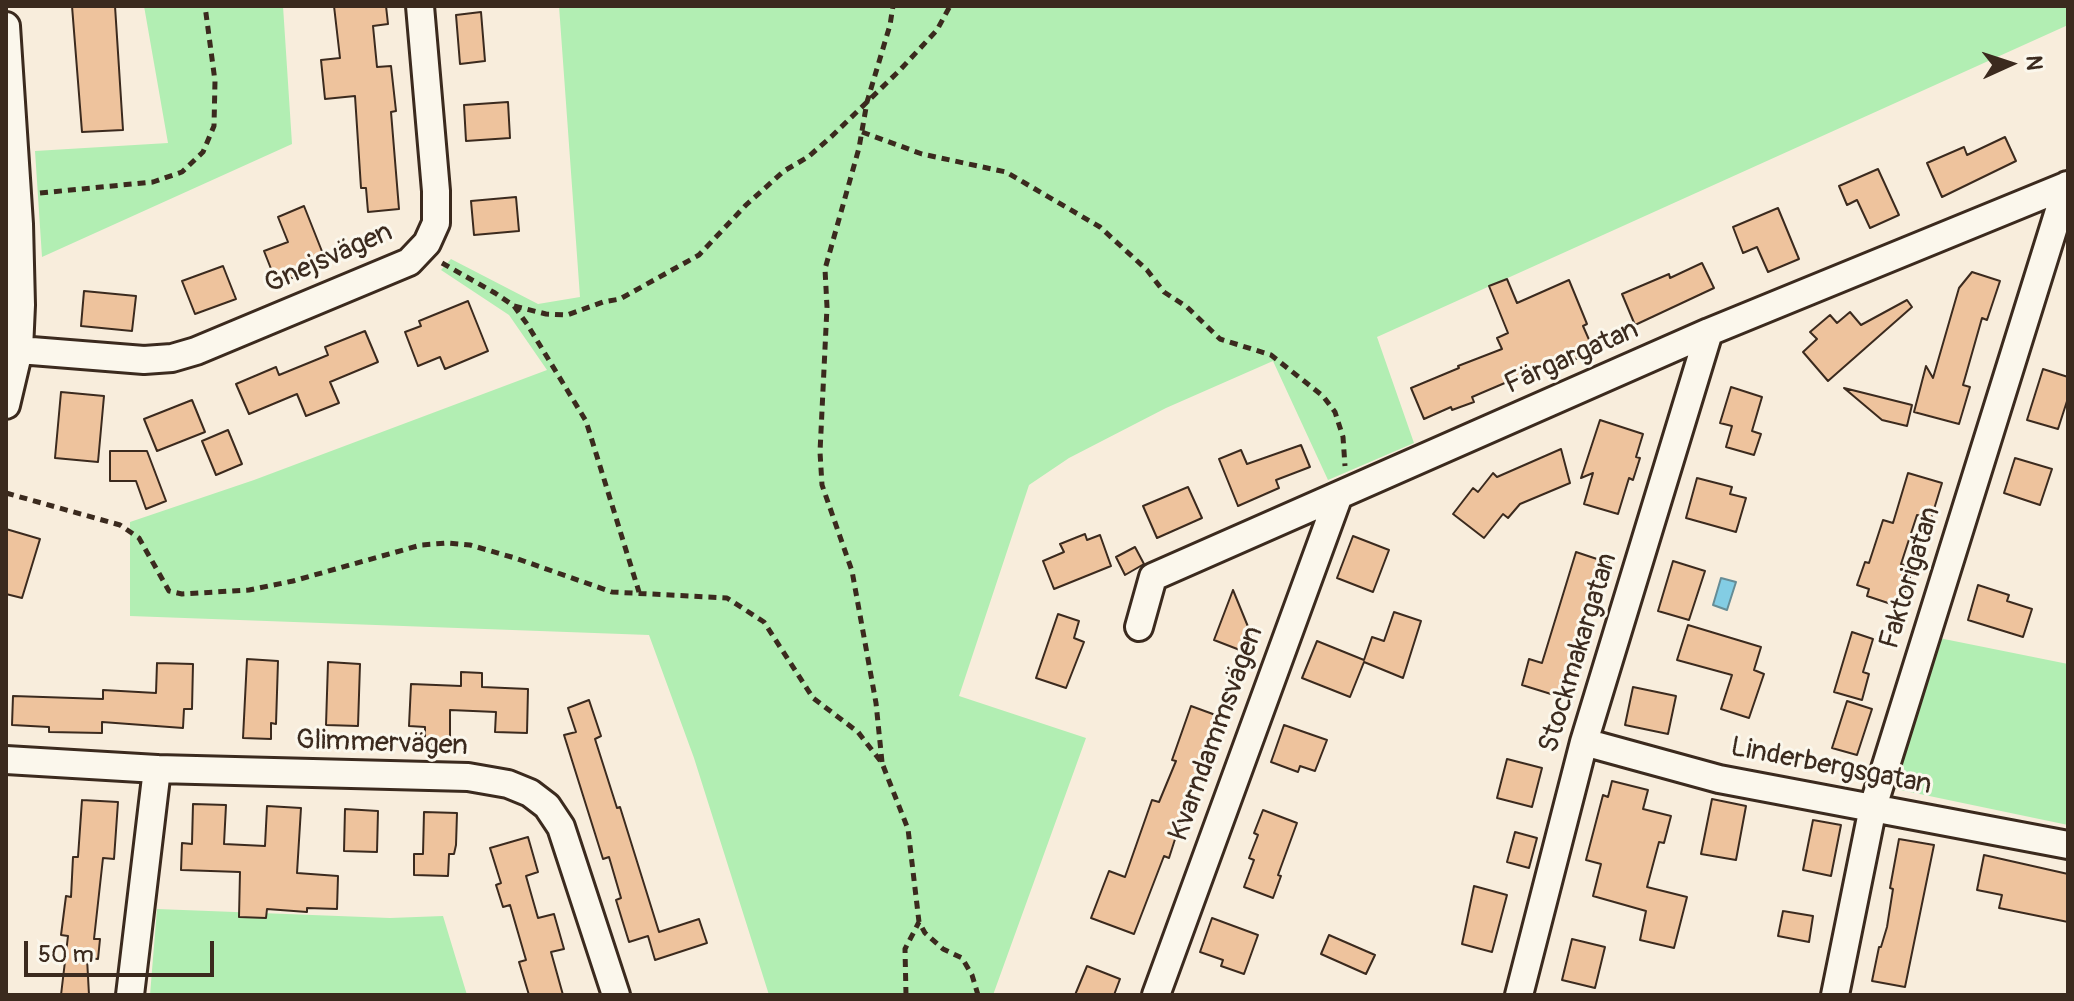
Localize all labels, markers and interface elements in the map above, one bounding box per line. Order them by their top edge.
north arrow [1970,24,2050,104]
text: N [2020,55,2048,71]
street label: Gnejsvägen [260,216,398,302]
street label: Färgargatan [1500,314,1644,402]
street label: Faktorigatan [1873,503,1949,653]
street label: Stockmakargatan [1533,549,1625,757]
street label: Kvarndammsvägen [1163,622,1271,846]
street label: Glimmervägen [296,724,468,764]
street label: Linderbergsgatan [1728,731,1934,803]
scale bar [28,925,218,975]
text: 50 m [38,940,94,969]

